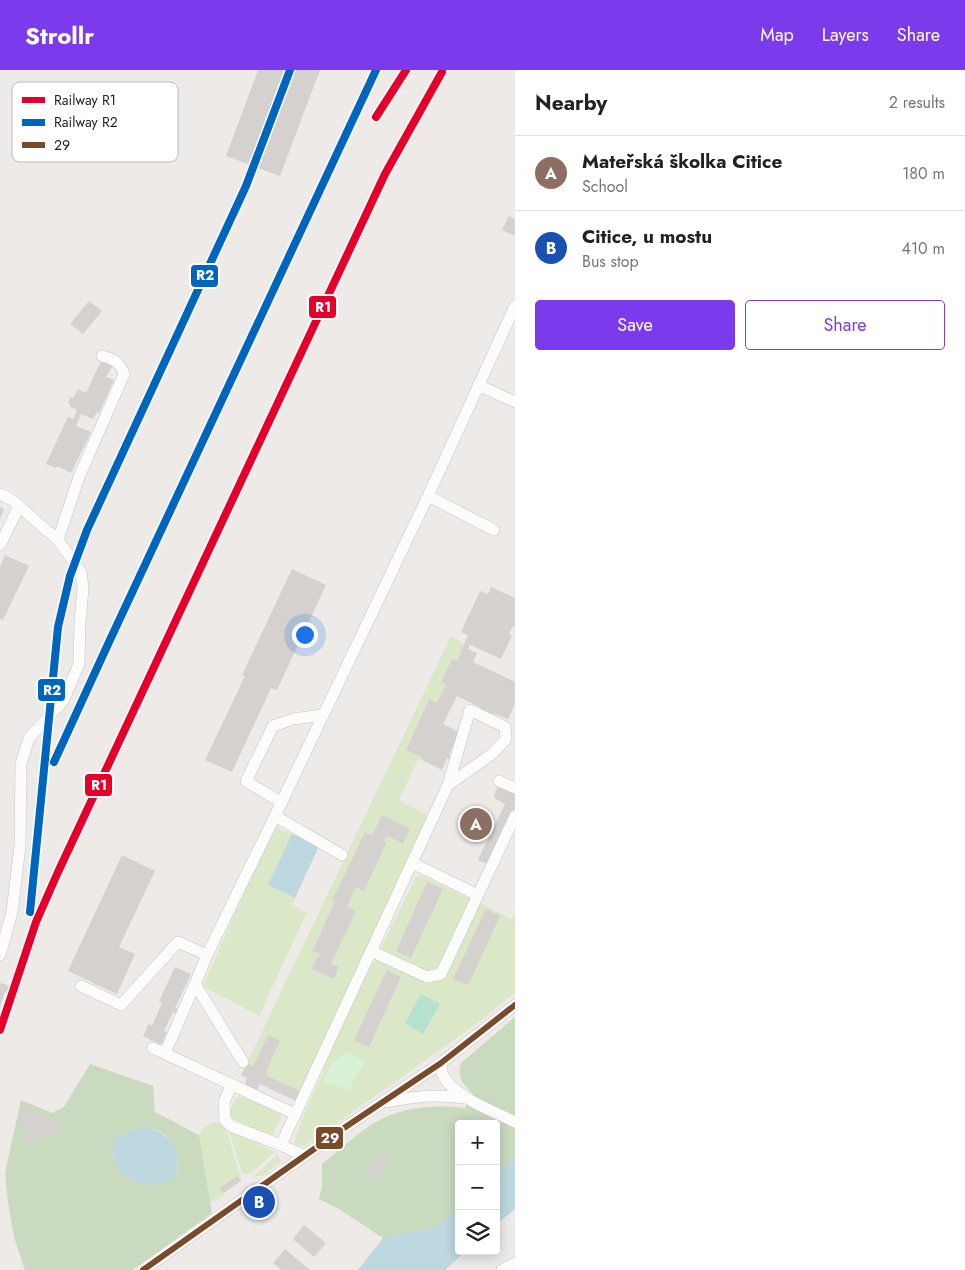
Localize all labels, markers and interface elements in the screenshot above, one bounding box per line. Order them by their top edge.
text: Strollr [25,18,94,53]
text: Map [760,22,794,48]
text: Layers [822,22,869,48]
text: Share [897,22,940,48]
legend [12,82,178,162]
text: Nearby [535,88,607,118]
text: Railway R1 [54,90,116,110]
text: 2 results [889,91,945,114]
text: Railway R2 [54,112,118,132]
text: 29 [54,135,70,155]
text: Mateřská školka Citice [582,148,782,175]
text: A [545,162,557,185]
text: 180 m [902,162,945,185]
text: School [582,175,628,198]
text: Citice, u mostu [582,223,712,250]
text: B [546,237,556,260]
text: 410 m [902,237,945,260]
text: Bus stop [582,250,639,273]
line badge: R2 [190,264,219,288]
text: R2 [196,265,214,285]
line badge: R1 [308,295,337,319]
text: R1 [315,297,331,317]
button: Save [535,300,735,350]
button: Share [745,300,945,350]
your location [292,622,318,648]
line badge: R2 [37,678,66,702]
text: R2 [43,680,61,700]
line badge: R1 [84,773,113,797]
text: R1 [91,775,107,795]
pin: A [460,805,492,843]
map controls [455,1120,500,1255]
button: + [455,1120,500,1165]
line badge: 29 [315,1126,344,1150]
text: 29 [321,1128,339,1148]
button: − [455,1165,500,1210]
pin: B [243,1183,275,1221]
button: layers [455,1210,500,1255]

